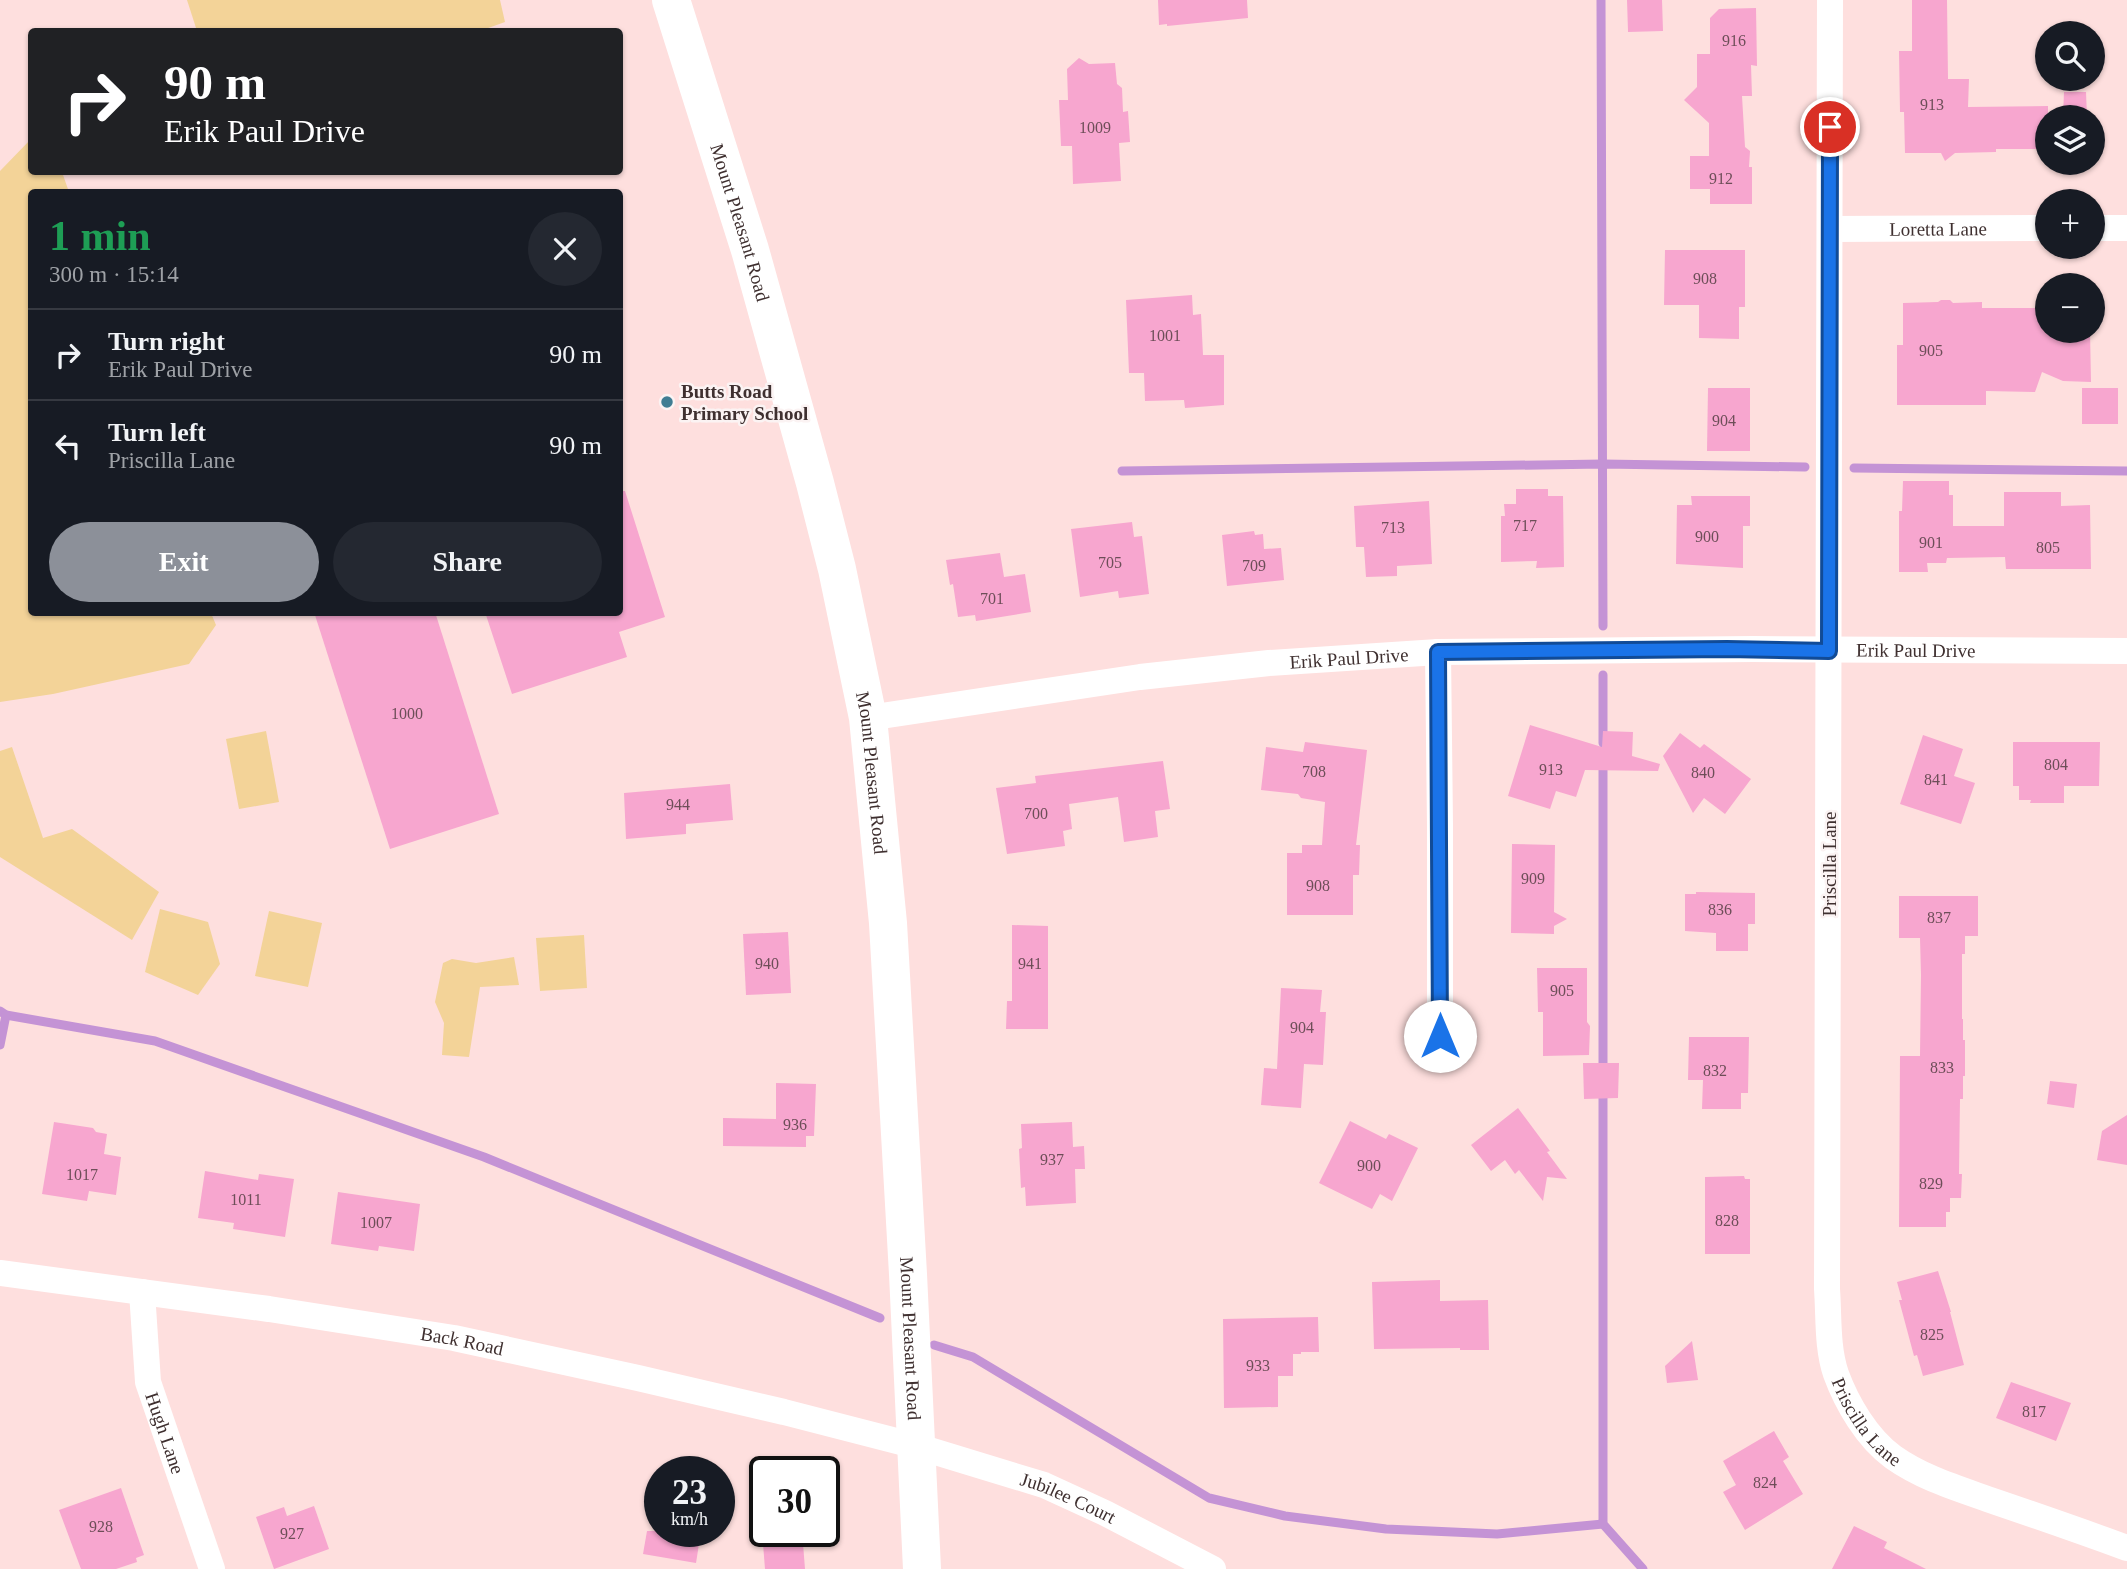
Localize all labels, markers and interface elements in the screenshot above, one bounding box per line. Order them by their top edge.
map controls [2035,21,2105,343]
button: search [2035,21,2105,91]
house number: 916 [1722,32,1746,49]
text: 90 m [164,55,266,110]
icon: right [49,56,140,147]
house number: 913 [1920,96,1944,113]
pin [1800,97,1860,157]
button: layers [2035,105,2105,175]
icon: arrive [1811,108,1849,146]
text: Erik Paul Drive [164,113,365,149]
house number: 1009 [1079,119,1111,136]
street label: Mount Pleasant Road [706,141,774,304]
house number: 912 [1709,170,1733,187]
button: + [2035,189,2105,259]
button: close [528,212,602,286]
text: 1 min [49,213,151,259]
street label: Loretta Lane [1889,218,1987,240]
text: 300 m · 15:14 [49,262,179,287]
house number: 908 [1693,270,1717,287]
button: − [2035,273,2105,343]
text: Turn right [108,327,225,356]
house number: 1001 [1149,327,1181,344]
icon: right [49,336,87,374]
text: 90 m [549,340,602,369]
house number: 905 [1919,342,1943,359]
text: Erik Paul Drive [108,357,252,382]
place label: Butts Road Primary School [681,381,808,424]
marker: Butts Road Primary School [659,394,675,410]
house number: 904 [1712,412,1736,429]
text: Turn left [108,418,206,447]
icon: left [49,427,87,465]
text: 90 m [549,431,602,460]
text: Priscilla Lane [108,448,235,473]
house number: 717 [1513,517,1537,534]
house number: 713 [1381,519,1405,536]
button: Exit [49,522,319,602]
button: Share [333,522,602,602]
house number: 900 [1695,528,1719,545]
house number: 901 [1919,534,1943,551]
house number: 805 [2036,539,2060,556]
house number: 705 [1098,554,1122,571]
house number: 709 [1242,557,1266,574]
house number: 701 [980,590,1004,607]
street label: Erik Paul Drive [1856,640,1975,661]
street label: Erik Paul Drive [1289,644,1409,673]
street label: Mount Pleasant Road [852,690,891,856]
house number: 1000 [391,705,423,722]
house number: 804 [2044,756,2068,773]
house number: 913 [1539,761,1563,778]
house number: 708 [1302,763,1326,780]
house number: 840 [1691,764,1715,781]
house number: 841 [1924,771,1948,788]
house number: 944 [666,796,690,813]
house number: 700 [1024,805,1048,822]
street label: Priscilla Lane [1819,812,1840,917]
house number: 909 [1521,870,1545,887]
house number: 908 [1306,877,1330,894]
house number: 836 [1708,901,1732,918]
house number: 837 [1927,909,1951,926]
house number: 940 [755,955,779,972]
house number: 941 [1018,955,1042,972]
house number: 905 [1550,982,1574,999]
position arrow [1403,999,1477,1073]
house number: 904 [1290,1019,1314,1036]
house number: 833 [1930,1059,1954,1076]
house number: 832 [1703,1062,1727,1079]
house number: 936 [783,1116,807,1133]
house number: 937 [1040,1151,1064,1168]
house number: 900 [1357,1157,1381,1174]
house number: 1017 [66,1166,98,1183]
house number: 829 [1919,1175,1943,1192]
house number: 1011 [230,1191,262,1208]
house number: 828 [1715,1212,1739,1229]
house number: 1007 [360,1214,392,1231]
street label: Mount Pleasant Road [896,1256,925,1421]
street label: Back Road [419,1323,506,1360]
house number: 825 [1920,1326,1944,1343]
house number: 933 [1246,1357,1270,1374]
street label: Priscilla Lane [1827,1375,1905,1471]
street label: Hugh Lane [141,1389,189,1477]
house number: 817 [2022,1403,2046,1420]
speed limit sign: 30 [749,1456,840,1547]
street label: Jubilee Court [1018,1468,1120,1528]
text: 23 [672,1473,707,1512]
house number: 824 [1753,1474,1777,1491]
text: km/h [671,1509,708,1529]
house number: 928 [89,1518,113,1535]
house number: 927 [280,1525,304,1542]

